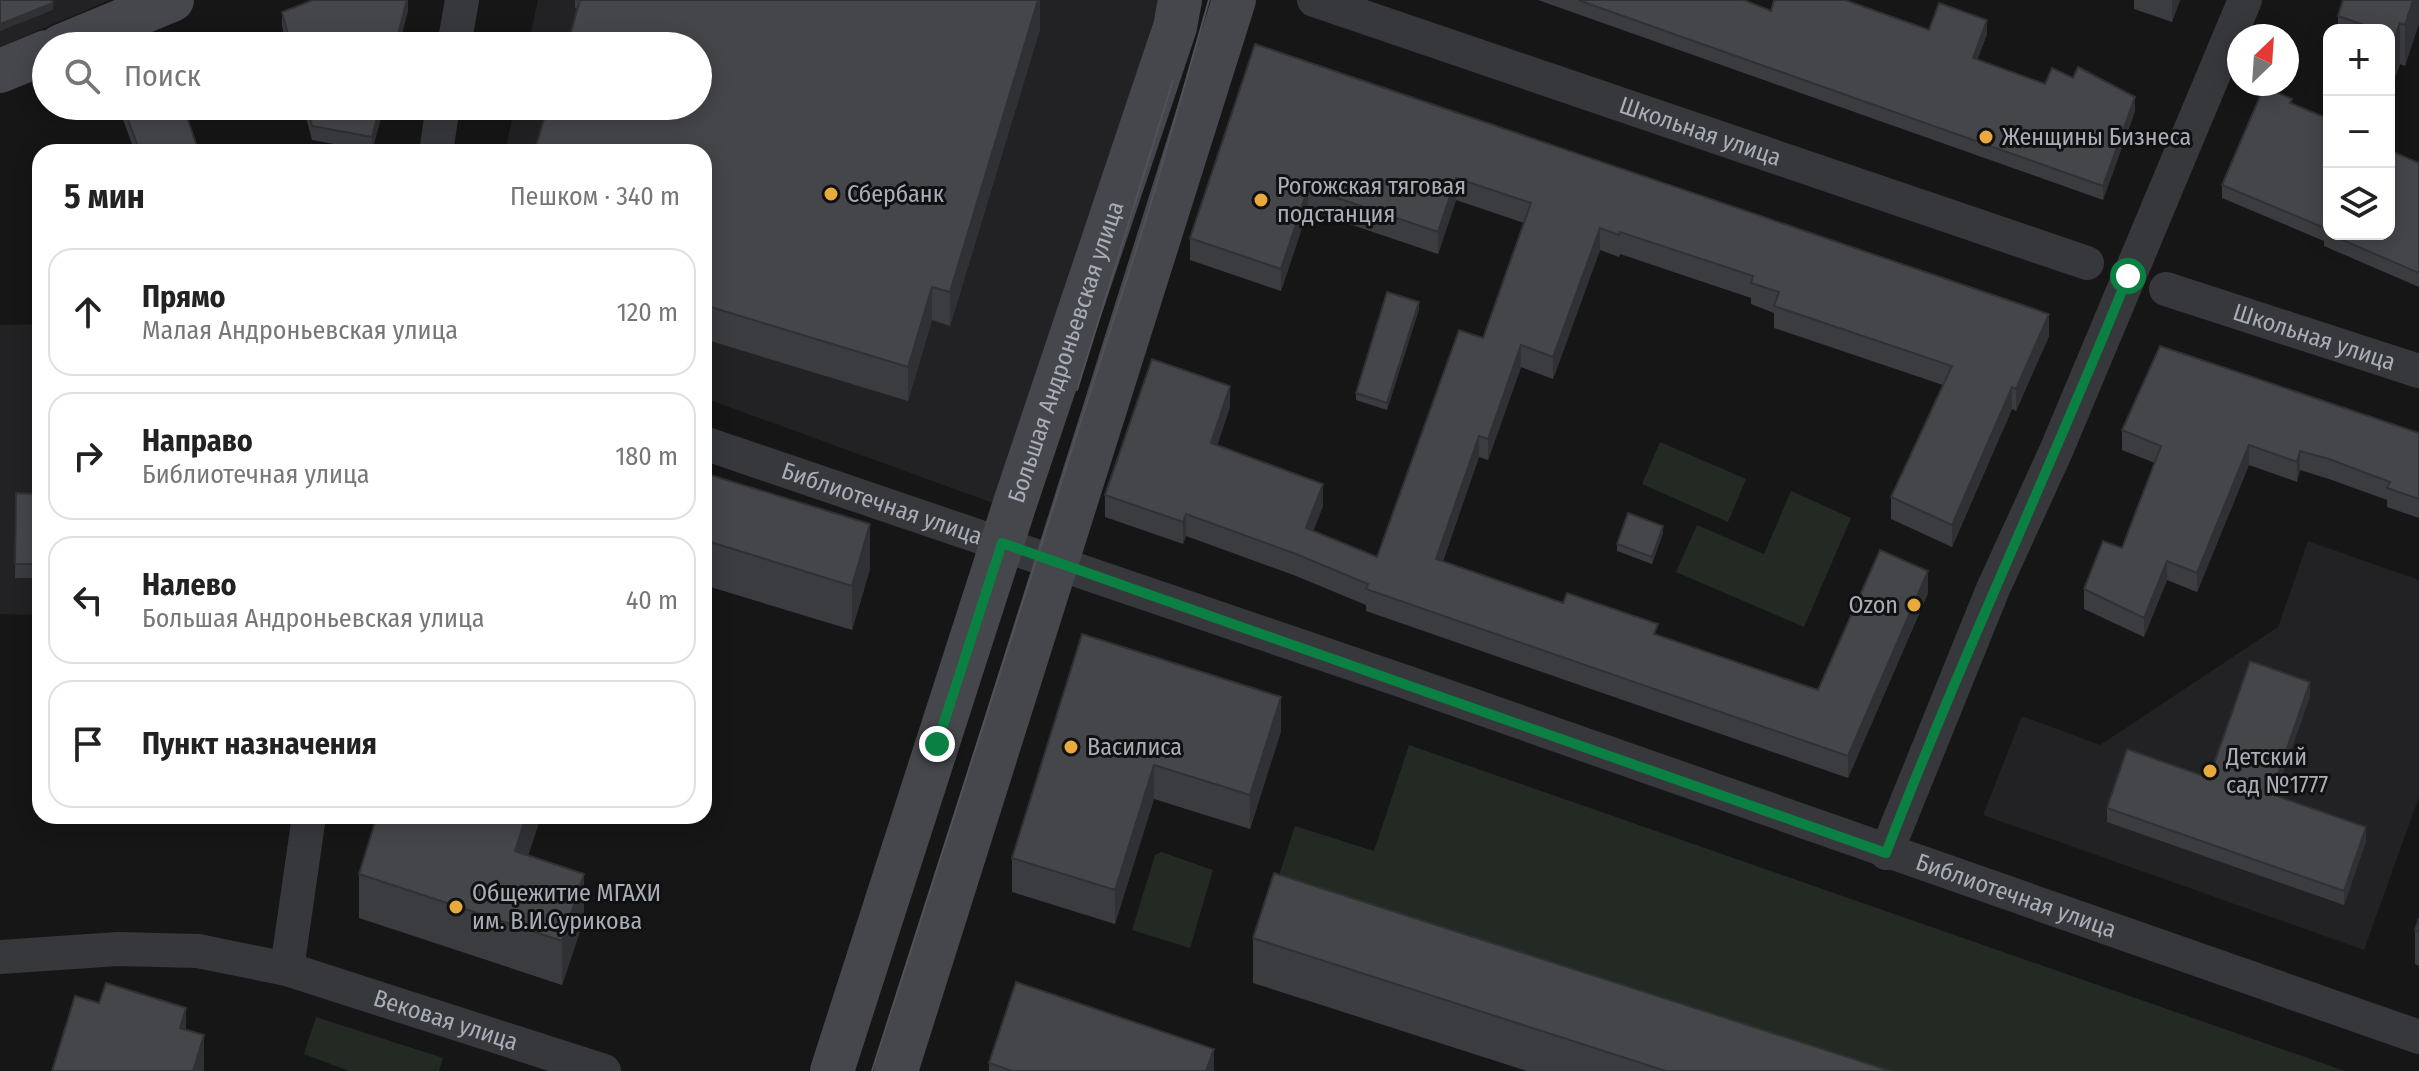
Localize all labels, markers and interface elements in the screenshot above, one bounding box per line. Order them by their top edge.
north arrow [2227,24,2299,96]
map controls [2323,24,2395,240]
button: + [2323,24,2395,96]
search box [32,32,712,120]
icon: search [60,54,104,98]
text: Поиск [124,58,201,94]
street label: Школьная улица [1616,91,1785,172]
button: − [2323,96,2395,168]
place label: Женщины Бизнеса [2002,123,2191,151]
marker: Женщины Бизнеса [1977,128,1995,146]
button: layers [2323,168,2395,240]
place label: Рогожская тяговая подстанция [1277,172,1466,228]
text: 5 мин [64,176,145,217]
place label: Сбербанк [847,180,945,208]
text: Пешком · 340 m [510,181,680,212]
marker: Сбербанк [822,185,840,203]
marker: Рогожская тяговая подстанция [1252,191,1270,209]
street label: Большая Андроньевская улица [1002,198,1129,506]
route start [2110,258,2146,294]
text: Прямо [142,279,226,315]
icon: ahead [66,290,110,334]
text: 120 m [617,297,678,328]
street label: Школьная улица [2230,298,2399,376]
text: Малая Андроньевская улица [142,315,458,346]
text: Направо [142,423,253,459]
icon: right [66,434,110,478]
text: 180 m [615,441,678,472]
street label: Библиотечная улица [778,456,986,551]
text: Библиотечная улица [142,459,370,490]
text: Налево [142,567,237,603]
icon: left [66,578,110,622]
text: 40 m [626,585,678,616]
place label: Ozon [1849,591,1898,619]
marker: Ozon [1905,596,1923,614]
text: Большая Андроньевская улица [142,603,484,634]
icon: arrive [66,722,110,766]
text: Пункт назначения [142,726,377,762]
route end [919,726,955,762]
place label: Василиса [1087,733,1182,761]
marker: Василиса [1062,738,1080,756]
place label: Детский сад №1777 [2225,743,2329,799]
marker: Детский сад №1777 [2201,762,2219,780]
street label: Библиотечная улица [1912,848,2120,944]
place label: Общежитие МГАХИ им. В.И.Сурикова [472,879,661,935]
marker: Общежитие МГАХИ им. В.И.Сурикова [447,898,465,916]
street label: Вековая улица [370,984,522,1056]

